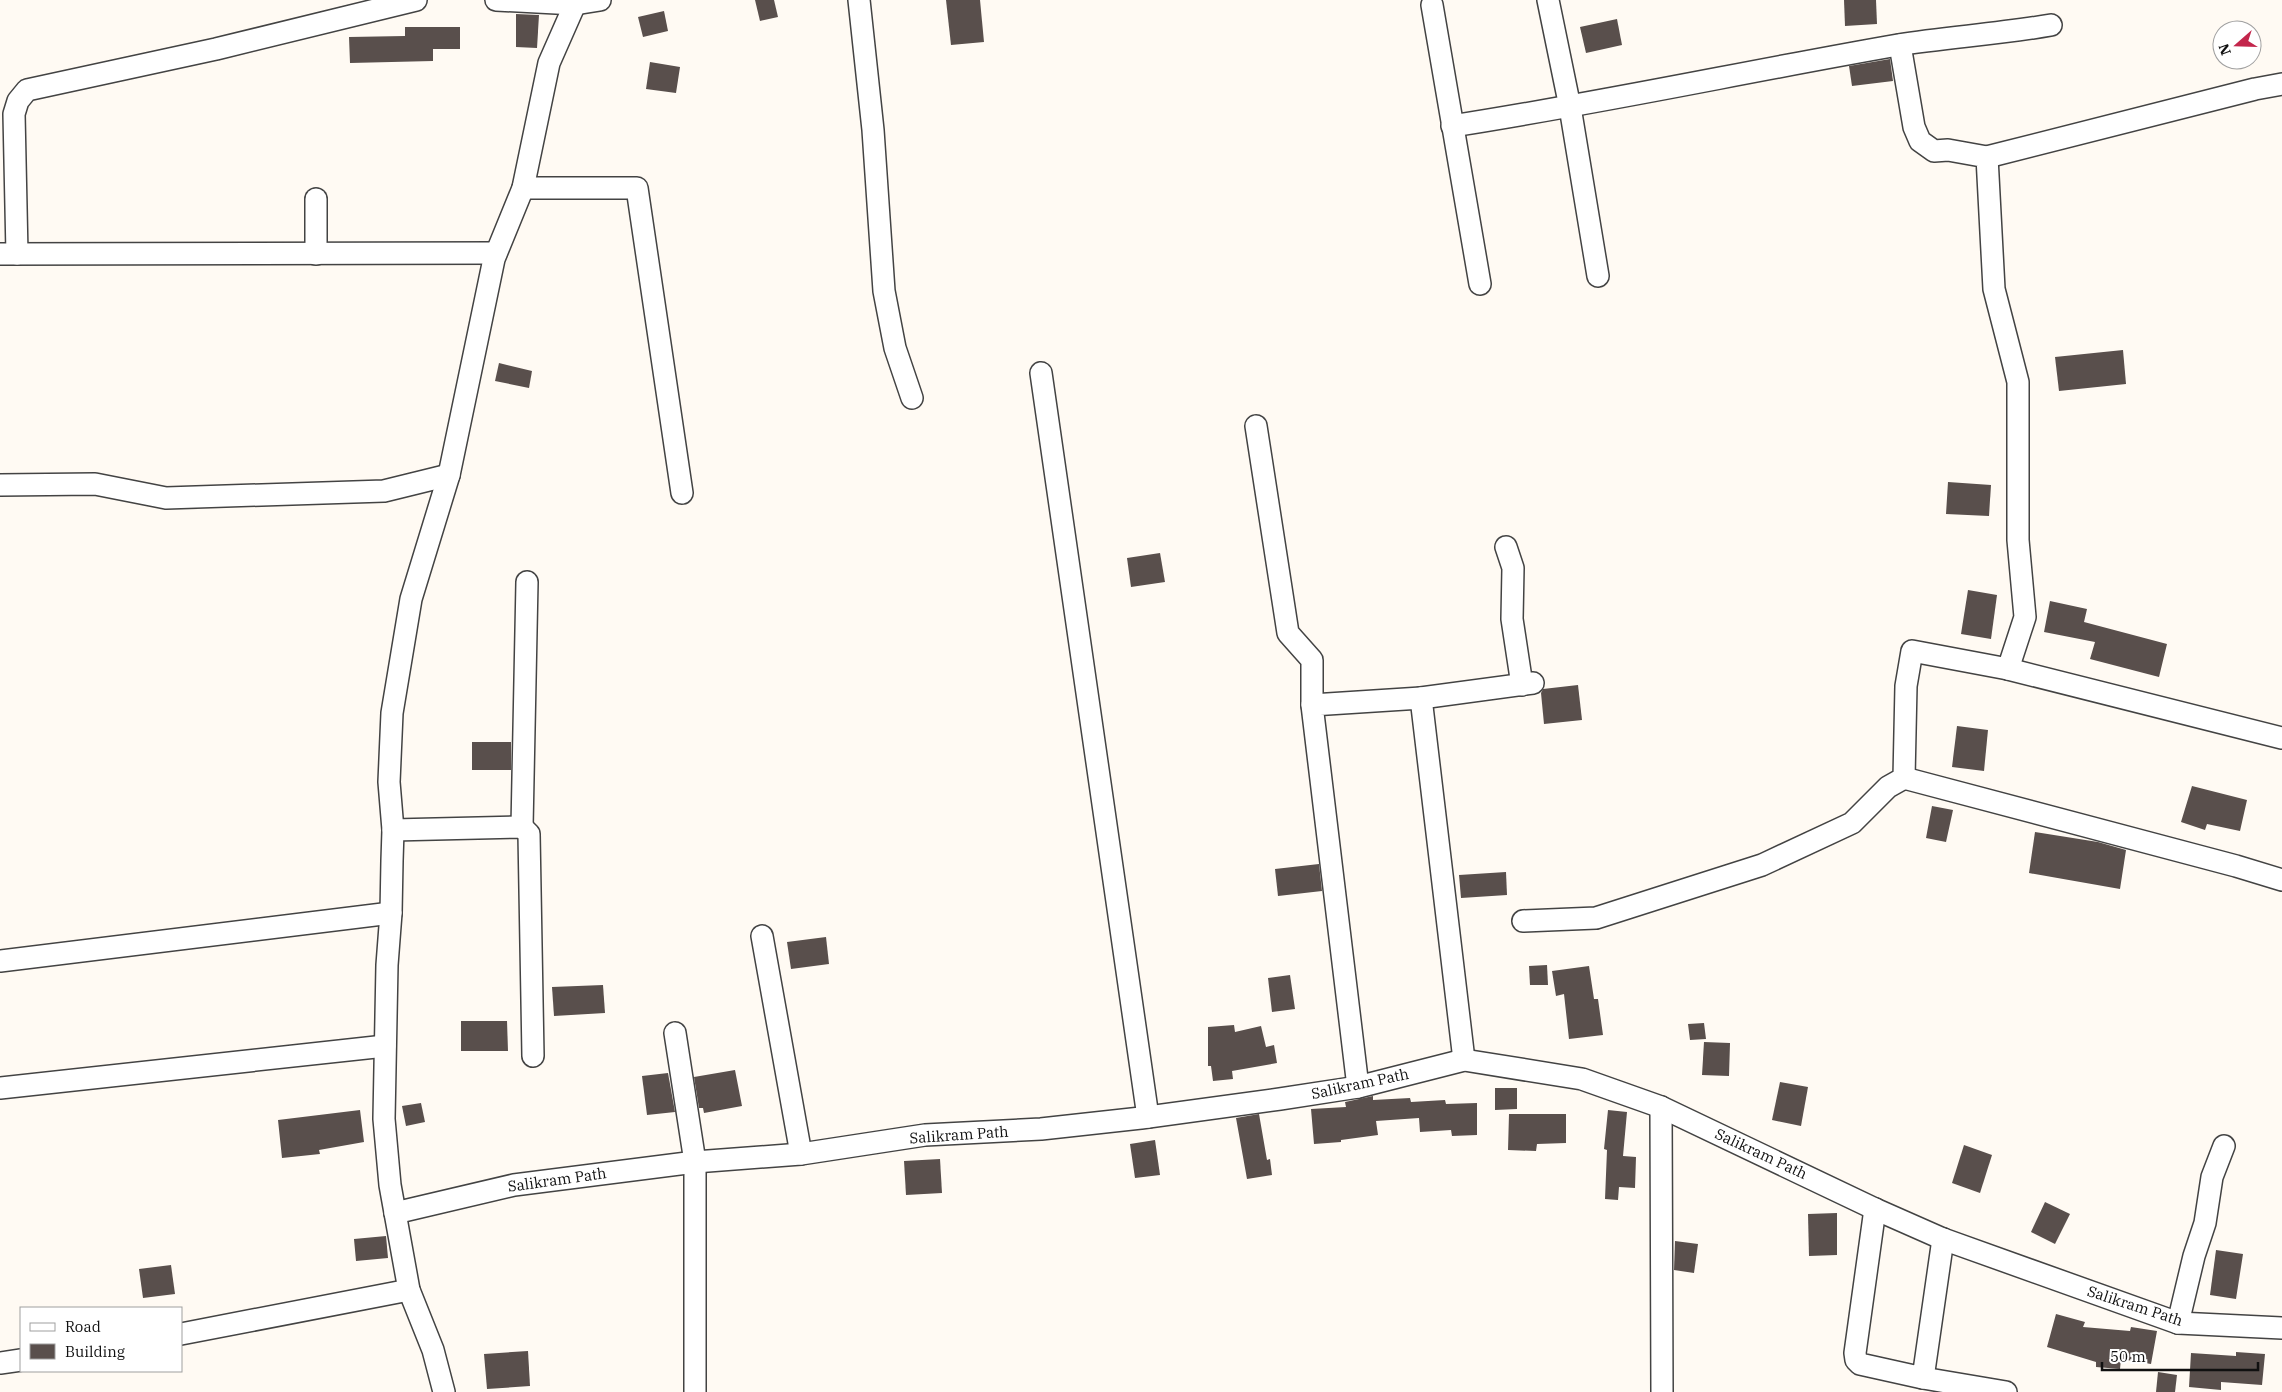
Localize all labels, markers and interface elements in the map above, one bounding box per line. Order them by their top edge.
north arrow [2212,20,2262,70]
text: N [2214,41,2235,58]
street label: Salikram Path [1309,1064,1411,1103]
street label: Salikram Path [909,1122,1009,1147]
street label: Salikram Path [1712,1124,1810,1183]
street label: Salikram Path [506,1163,607,1196]
street label: Salikram Path [2085,1281,2185,1330]
legend [20,1307,182,1372]
text: Road [65,1317,101,1336]
scale bar [2102,1340,2258,1372]
text: Building [65,1342,125,1361]
text: 50 m [2110,1347,2146,1366]

